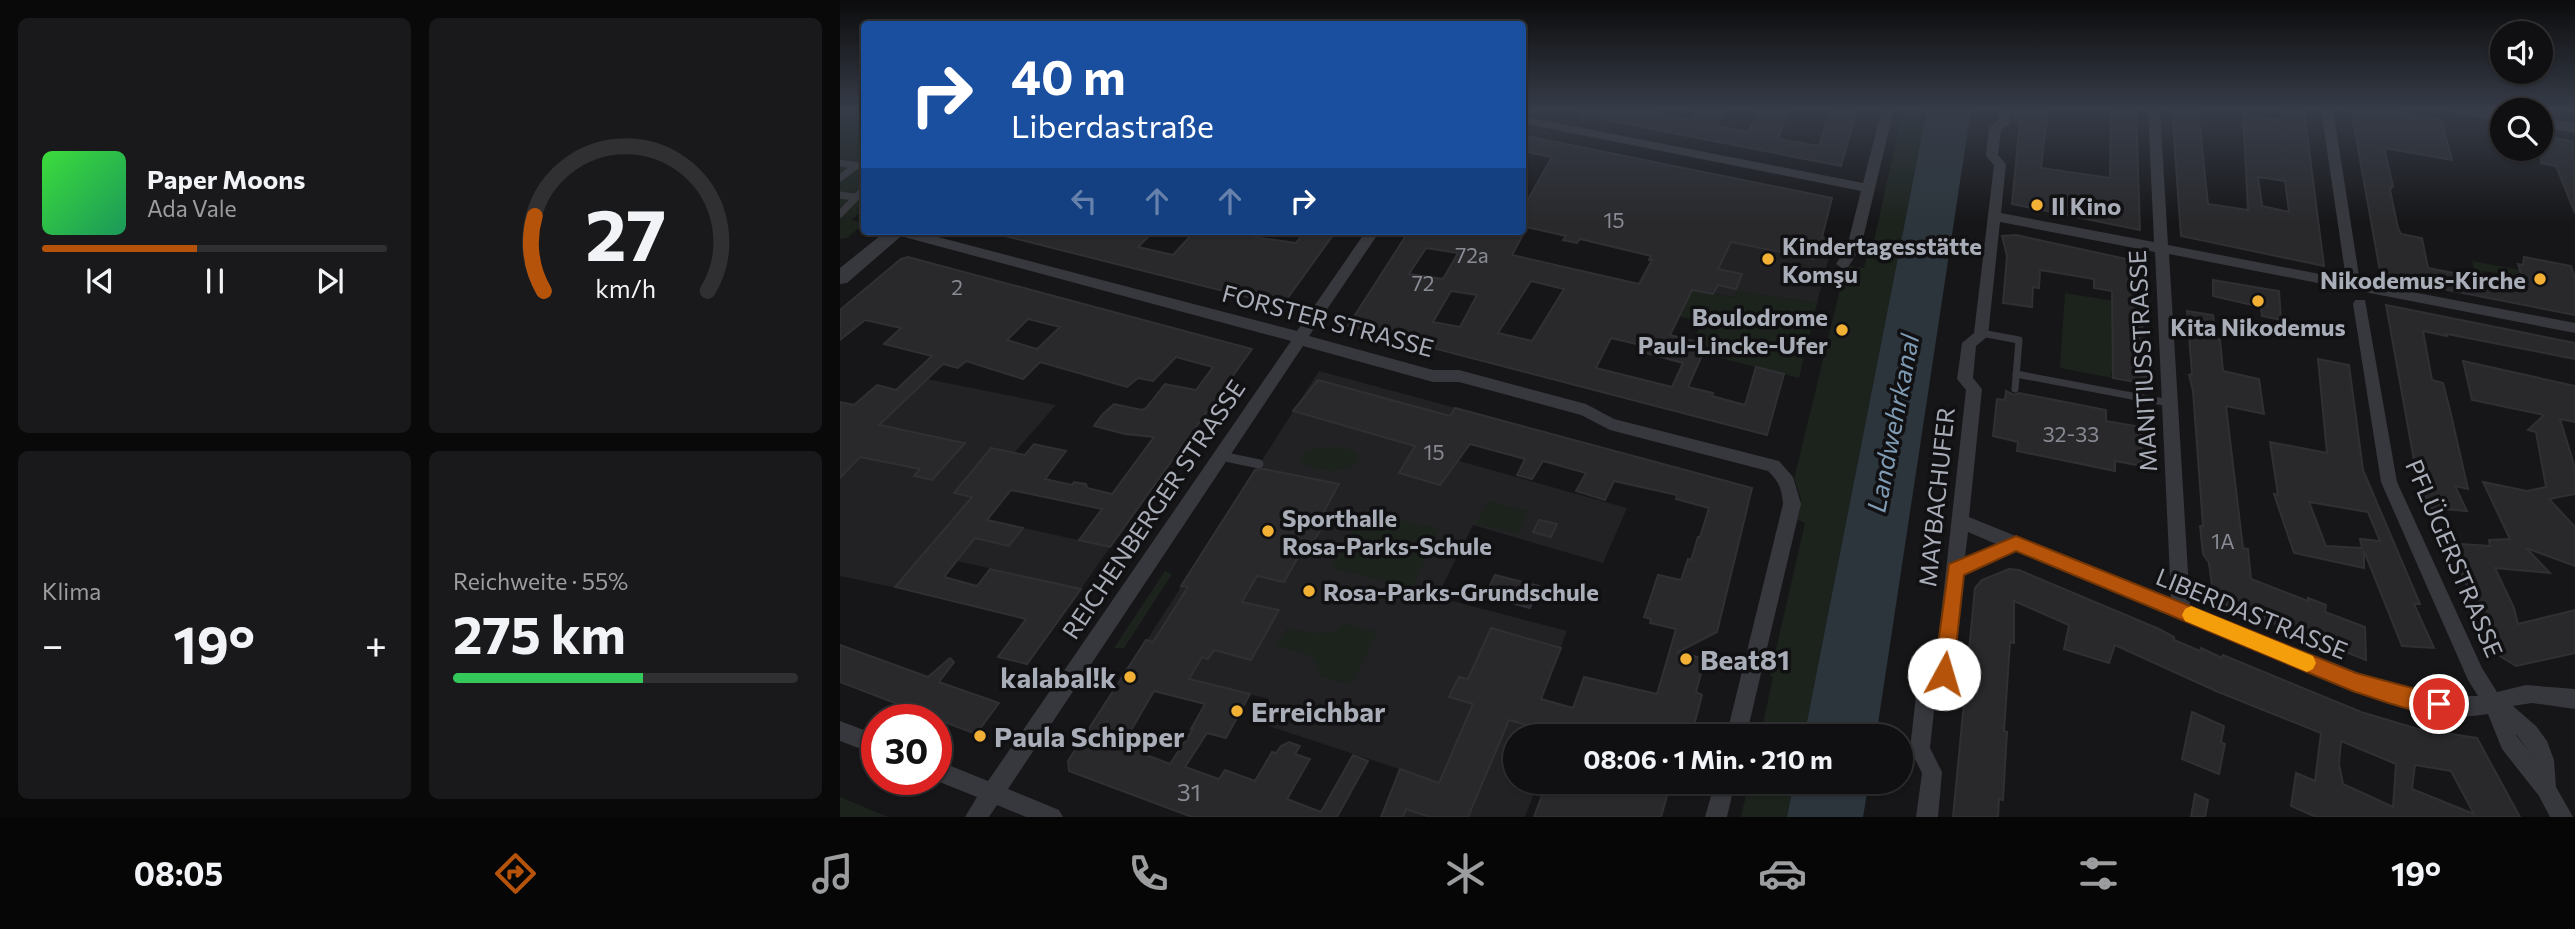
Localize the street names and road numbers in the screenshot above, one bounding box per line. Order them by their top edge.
street label: MANITIUSSTRASSE [2122,249,2162,473]
street label: FORSTER STRASSE [1219,278,1437,362]
street label: REICHENBERGER STRASSE [1055,374,1251,644]
street label: MAYBACHUFER [1912,406,1960,588]
street label: PFLÜGERSTRASSE [2400,455,2510,661]
street label: LIBERDASTRASSE [2152,561,2352,665]

